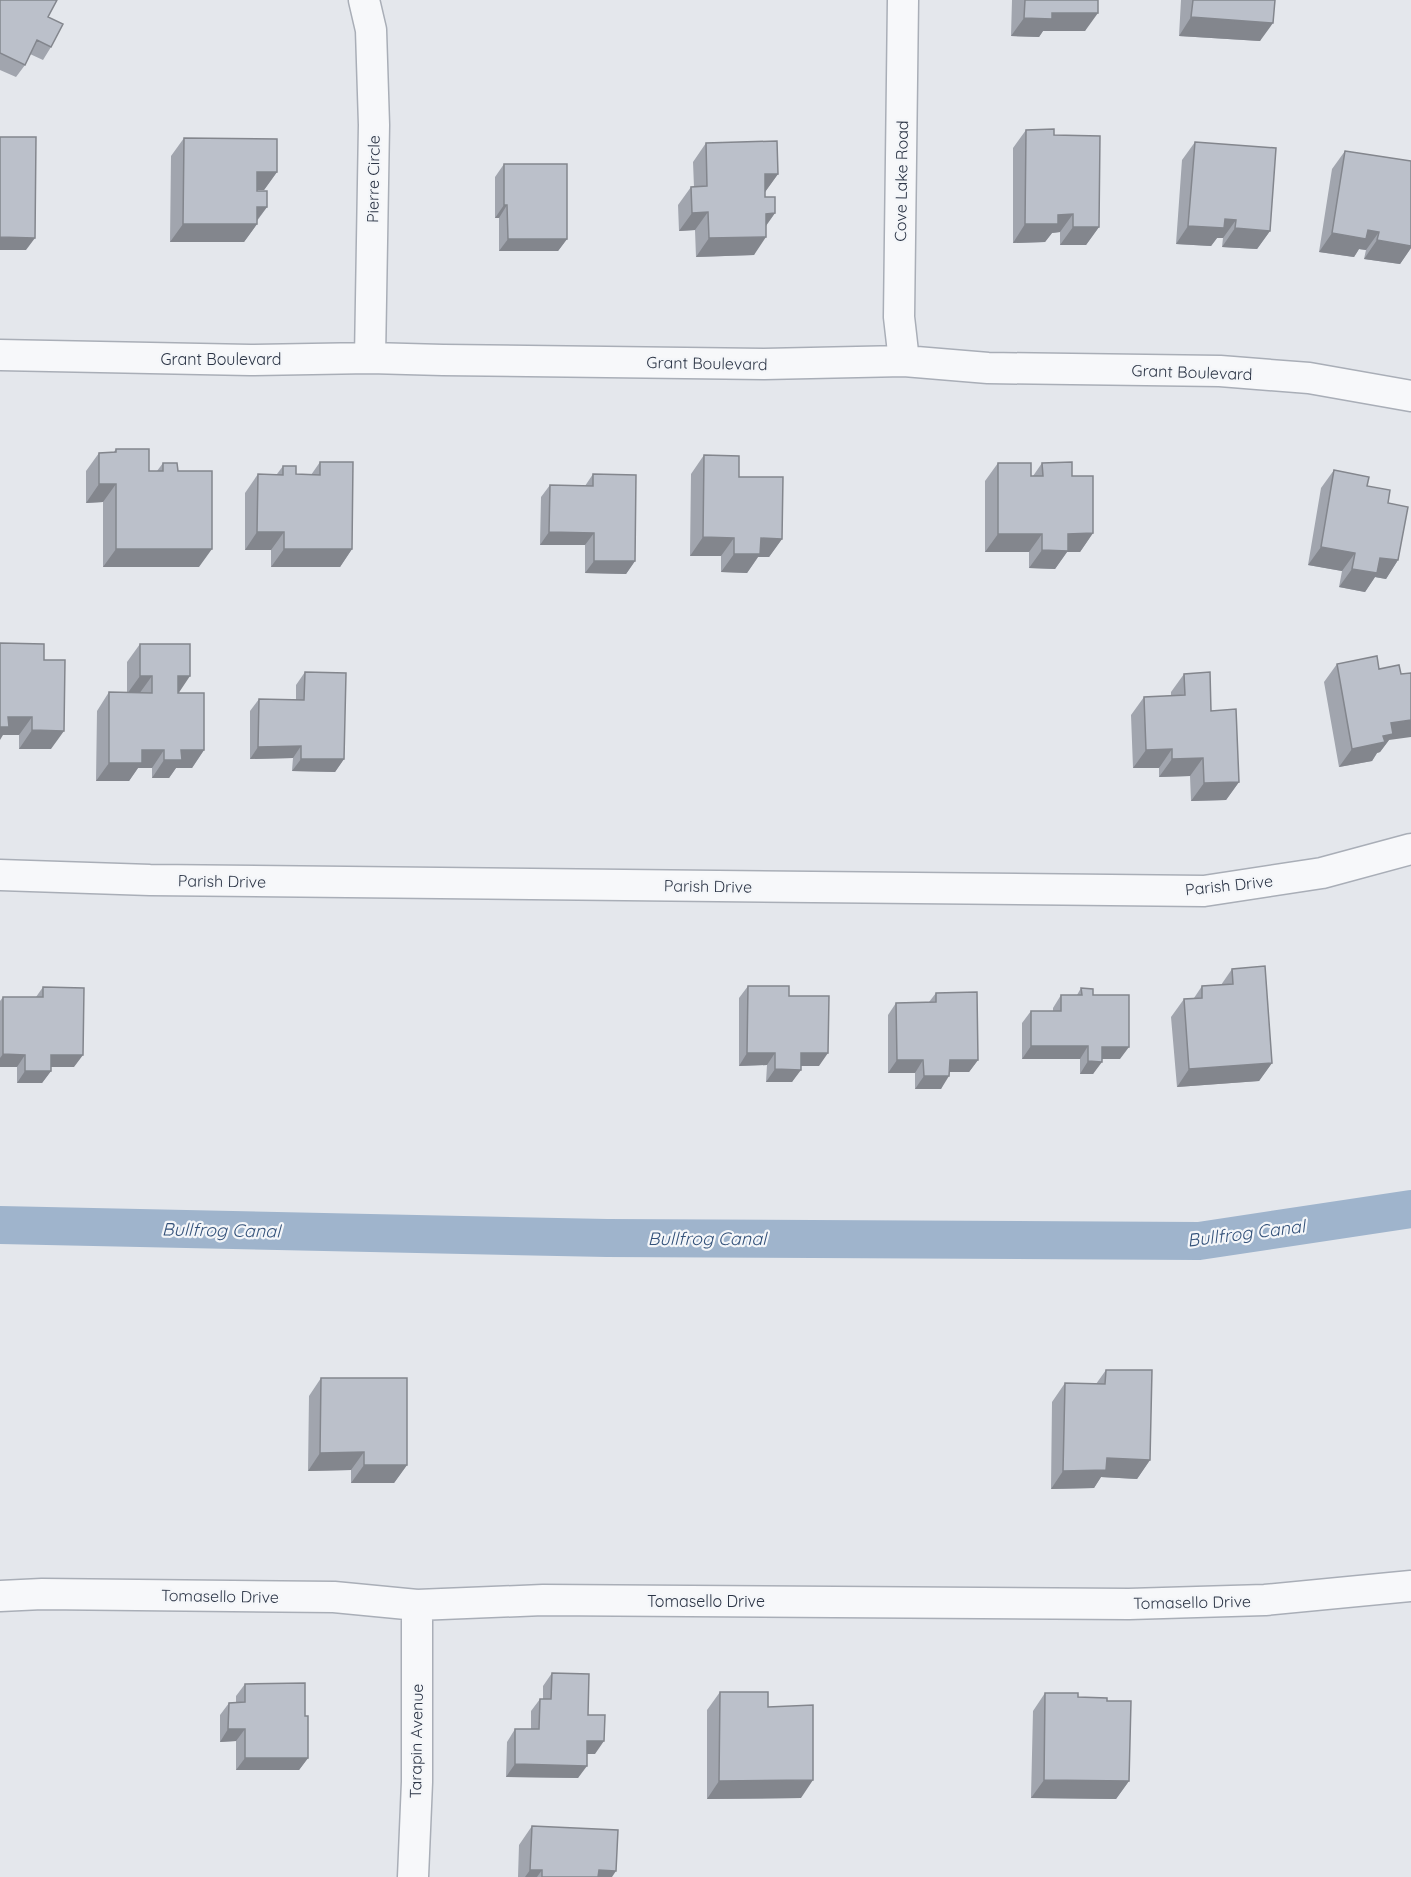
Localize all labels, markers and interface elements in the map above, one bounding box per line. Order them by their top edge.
street label: Cove Lake Road [890,120,912,242]
street label: Pierre Circle [362,135,384,223]
street label: Grant Boulevard [160,349,282,369]
street label: Grant Boulevard [646,352,768,374]
street label: Grant Boulevard [1131,360,1253,384]
street label: Parish Drive [178,870,266,892]
street label: Parish Drive [1184,870,1274,900]
street label: Parish Drive [664,875,752,897]
water label: Bullfrog Canal [1186,1214,1308,1252]
water label: Bullfrog Canal [162,1217,282,1243]
water label: Bullfrog Canal [648,1227,768,1250]
street label: Tomasello Drive [161,1585,279,1607]
street label: Tomasello Drive [647,1591,765,1611]
street label: Tomasello Drive [1133,1591,1251,1613]
street label: Tarapin Avenue [405,1683,427,1799]

